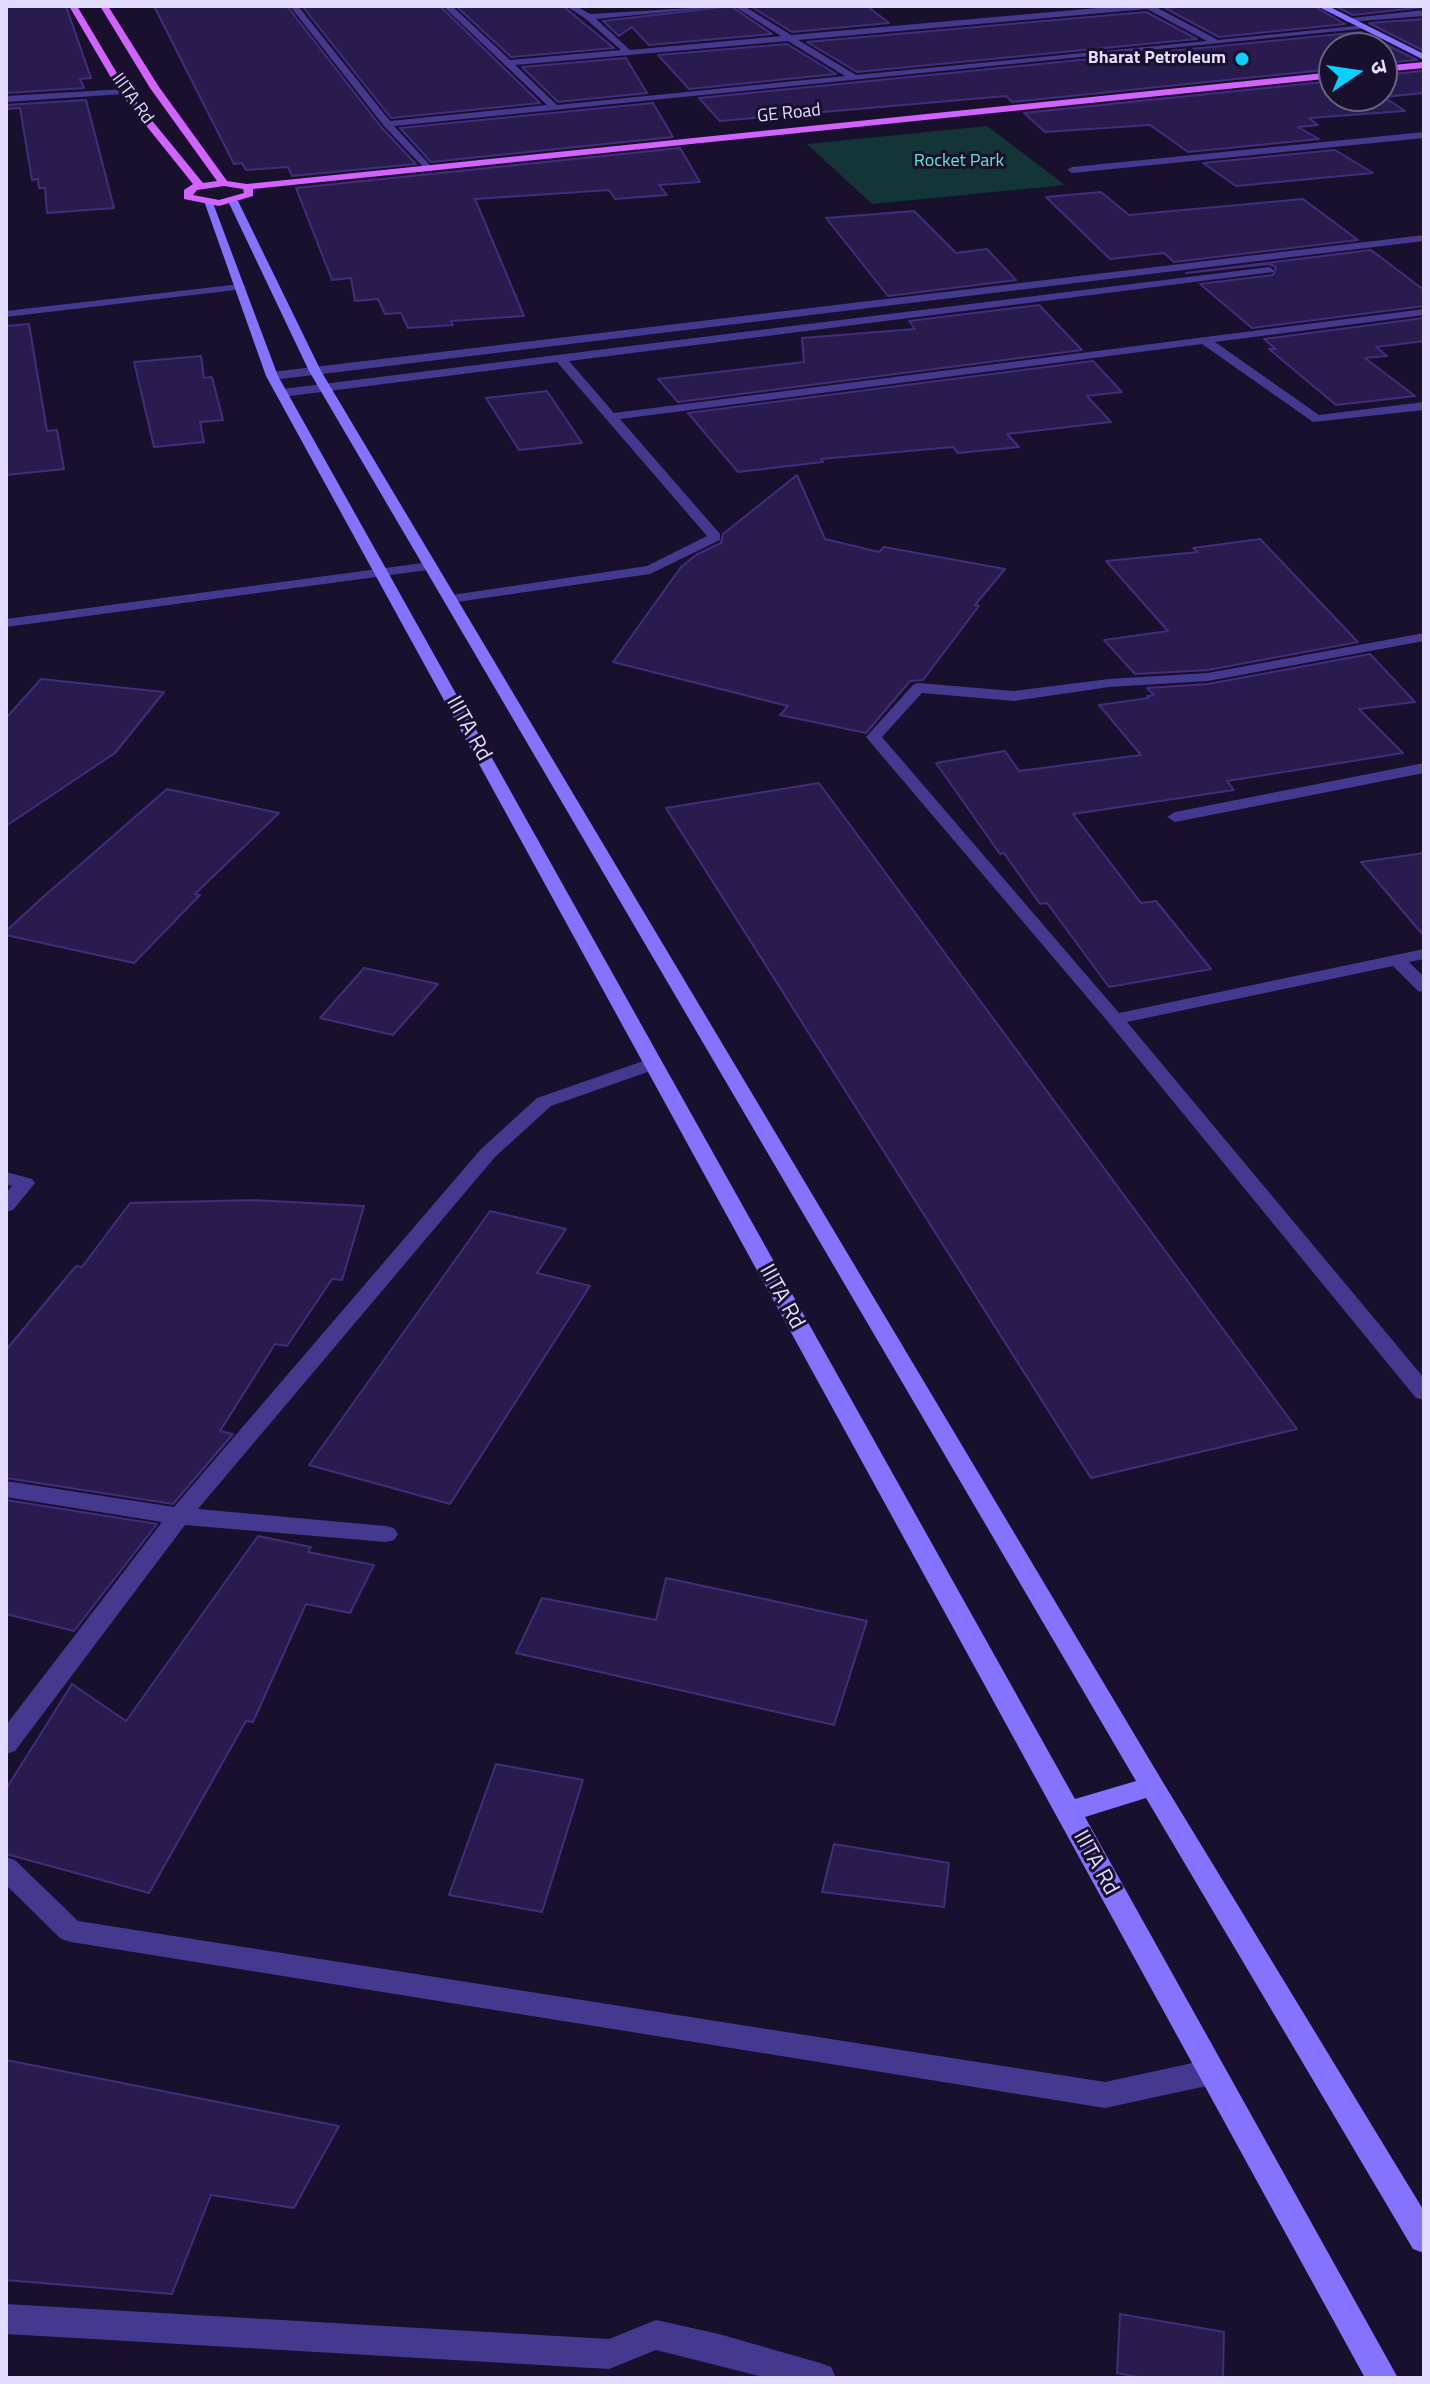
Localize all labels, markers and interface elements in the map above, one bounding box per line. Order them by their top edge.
north arrow [1318,32,1398,112]
place label: Bharat Petroleum [1088,48,1226,70]
marker: Bharat Petroleum [1233,50,1251,68]
text: उ [1361,57,1397,77]
street label: IIITA Rd [106,70,158,128]
street label: GE Road [756,100,822,128]
park label: Rocket Park [914,151,1004,173]
street label: IIITA Rd [440,692,496,766]
street label: IIITA Rd [753,1260,809,1334]
street label: IIITA Rd [1067,1826,1123,1900]

